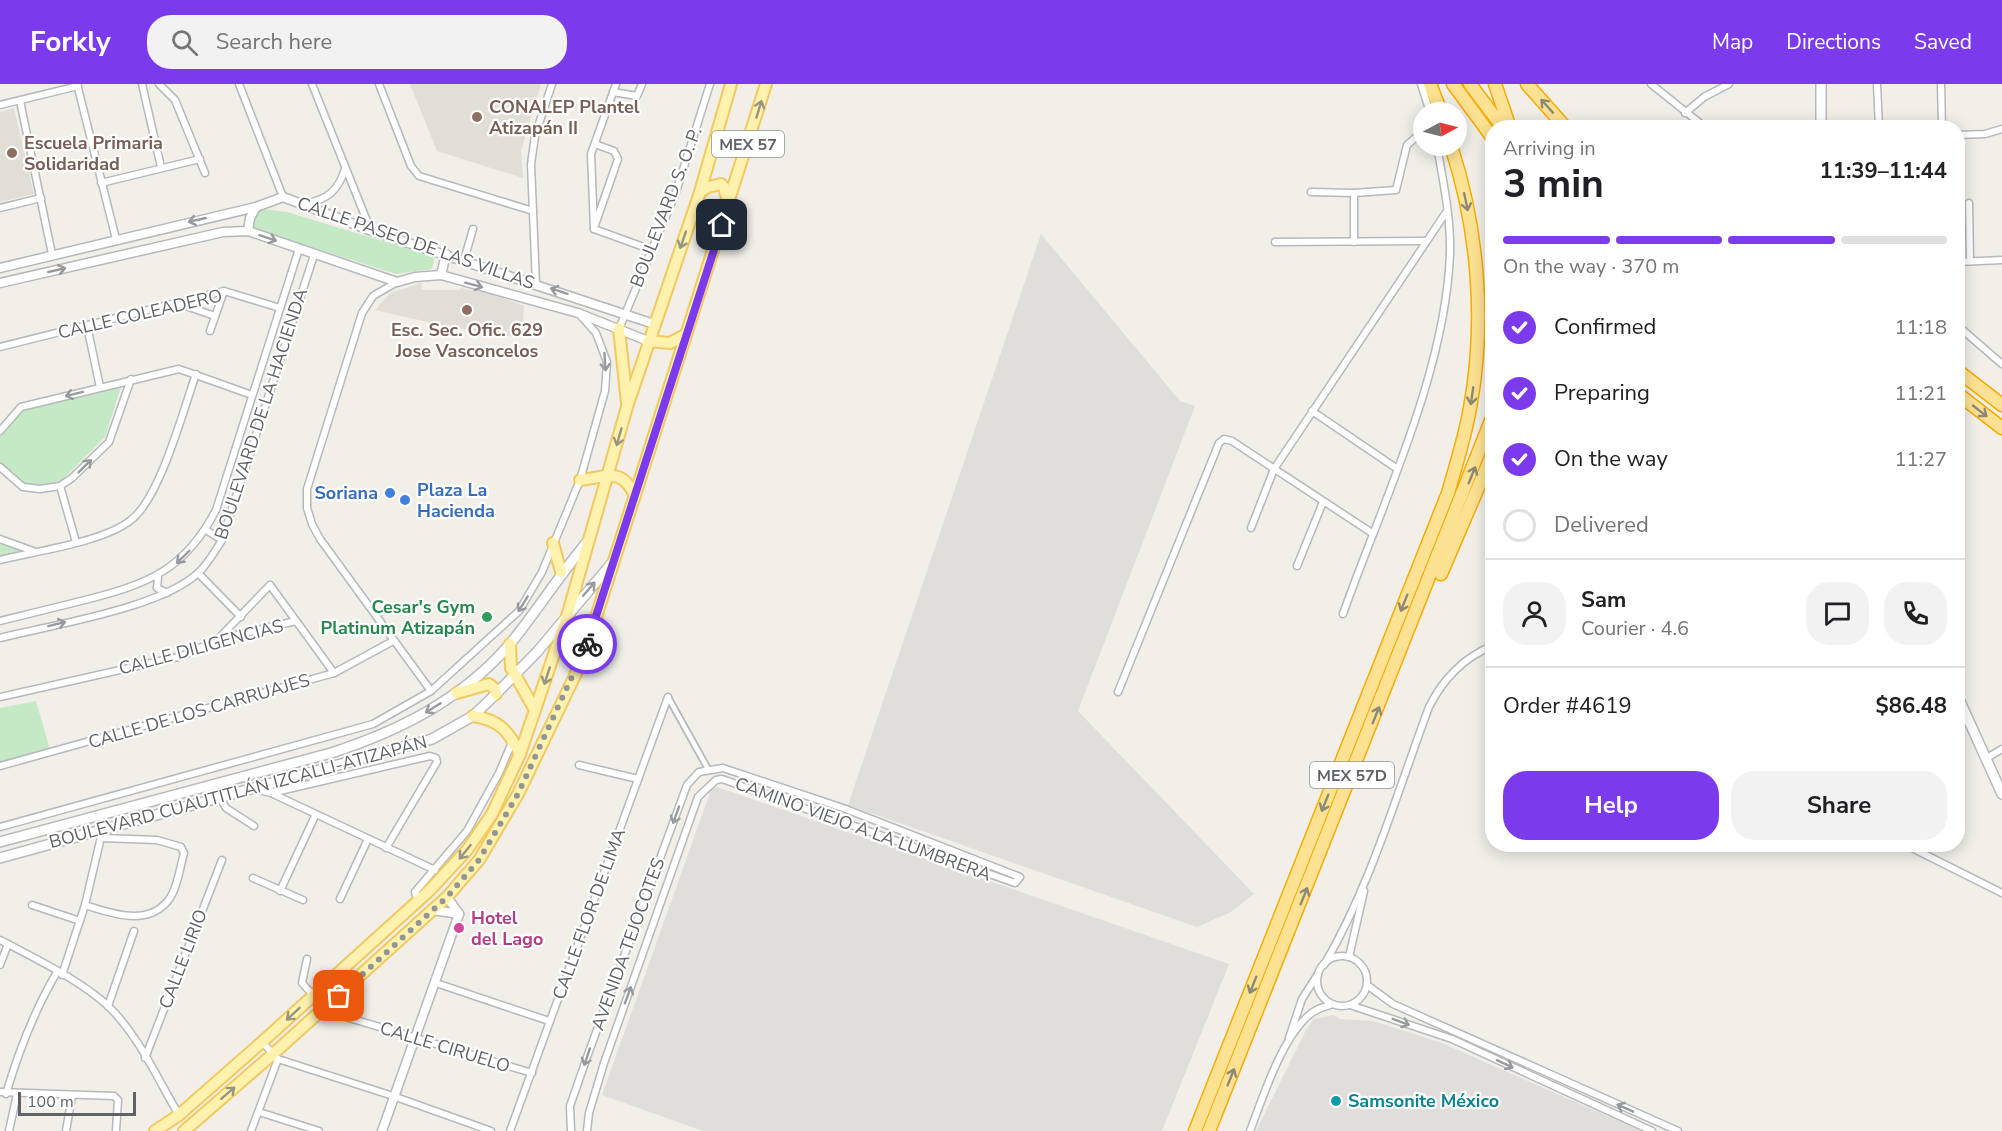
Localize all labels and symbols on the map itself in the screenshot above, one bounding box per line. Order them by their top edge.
place label: CONALEP Plantel Atizapán II [489,95,640,140]
one-way arrow [1540,99,1554,114]
one-way arrow [754,100,765,119]
north arrow [1413,102,1467,156]
marker: CONALEP Plantel Atizapán II [470,110,484,124]
street label: BOULEVARD S. O. P. [624,123,708,291]
place label: Escuela Primaria Solidaridad [24,131,163,176]
road number: MEX 57 [712,131,784,157]
marker: Escuela Primaria Solidaridad [5,146,19,160]
street label: CALLE PASEO DE LAS VILLAS [294,191,538,295]
one-way arrow [1461,192,1473,211]
pin [696,199,747,250]
one-way arrow [187,215,206,227]
one-way arrow [677,230,688,249]
one-way arrow [258,233,277,244]
one-way arrow [47,264,66,275]
one-way arrow [464,280,483,292]
street label: CALLE COLEADERO [56,283,224,345]
street label: BOULEVARD DE LA HACIENDA [209,285,313,543]
one-way arrow [550,285,569,296]
marker: Esc. Sec. Ofic. 629 Jose Vasconcelos [460,303,474,317]
place label: Esc. Sec. Ofic. 629 Jose Vasconcelos [391,318,543,363]
one-way arrow [600,352,611,372]
one-way arrow [1466,385,1477,405]
one-way arrow [65,388,84,400]
one-way arrow [1971,404,1987,417]
one-way arrow [613,427,624,446]
one-way arrow [78,458,93,473]
one-way arrow [1467,466,1478,485]
place label: Plaza La Hacienda [417,478,495,523]
place label: Soriana [314,481,378,505]
marker: Soriana [383,486,397,500]
marker: Plaza La Hacienda [398,493,412,507]
one-way arrow [175,549,190,564]
one-way arrow [582,582,596,597]
one-way arrow [1398,593,1409,611]
place label: Cesar's Gym Platinum Atizapán [320,595,475,640]
one-way arrow [517,595,529,612]
marker: Cesar's Gym Platinum Atizapán [480,610,494,624]
street label: CALLE DILIGENCIAS [116,613,286,681]
courier [557,614,617,674]
one-way arrow [47,617,66,629]
one-way arrow [540,666,551,685]
street label: CALLE DE LOS CARRUAJES [85,668,313,754]
one-way arrow [425,703,442,715]
one-way arrow [1371,706,1382,725]
street label: BOULEVARD CUAUTITLÁN IZCALLI-ATIZAPÁN [46,730,430,854]
road number: MEX 57D [1310,762,1394,788]
street label: CAMINO VIEJO A LA LUMBRERA [732,771,994,887]
one-way arrow [1319,794,1330,812]
one-way arrow [670,805,681,823]
street label: CALLE FLOR DE LIMA [547,825,631,1003]
one-way arrow [458,844,472,859]
street label: AVENIDA TEJOCOTES [586,854,670,1034]
one-way arrow [1299,887,1310,906]
street label: CALLE LIRIO [153,906,213,1012]
place label: Hotel del Lago [471,906,543,951]
marker: Hotel del Lago [452,921,466,935]
pin [313,970,364,1021]
one-way arrow [1247,975,1258,993]
one-way arrow [624,986,635,1005]
one-way arrow [285,1007,300,1022]
street label: CALLE CIRUELO [377,1016,513,1078]
one-way arrow [1391,1017,1410,1028]
one-way arrow [581,1047,592,1066]
one-way arrow [1495,1059,1513,1071]
one-way arrow [1226,1068,1237,1086]
one-way arrow [220,1086,235,1100]
scale bar [18,1089,136,1116]
place label: Samsonite México [1348,1089,1499,1113]
marker: Samsonite México [1329,1094,1343,1108]
one-way arrow [1616,1101,1634,1113]

